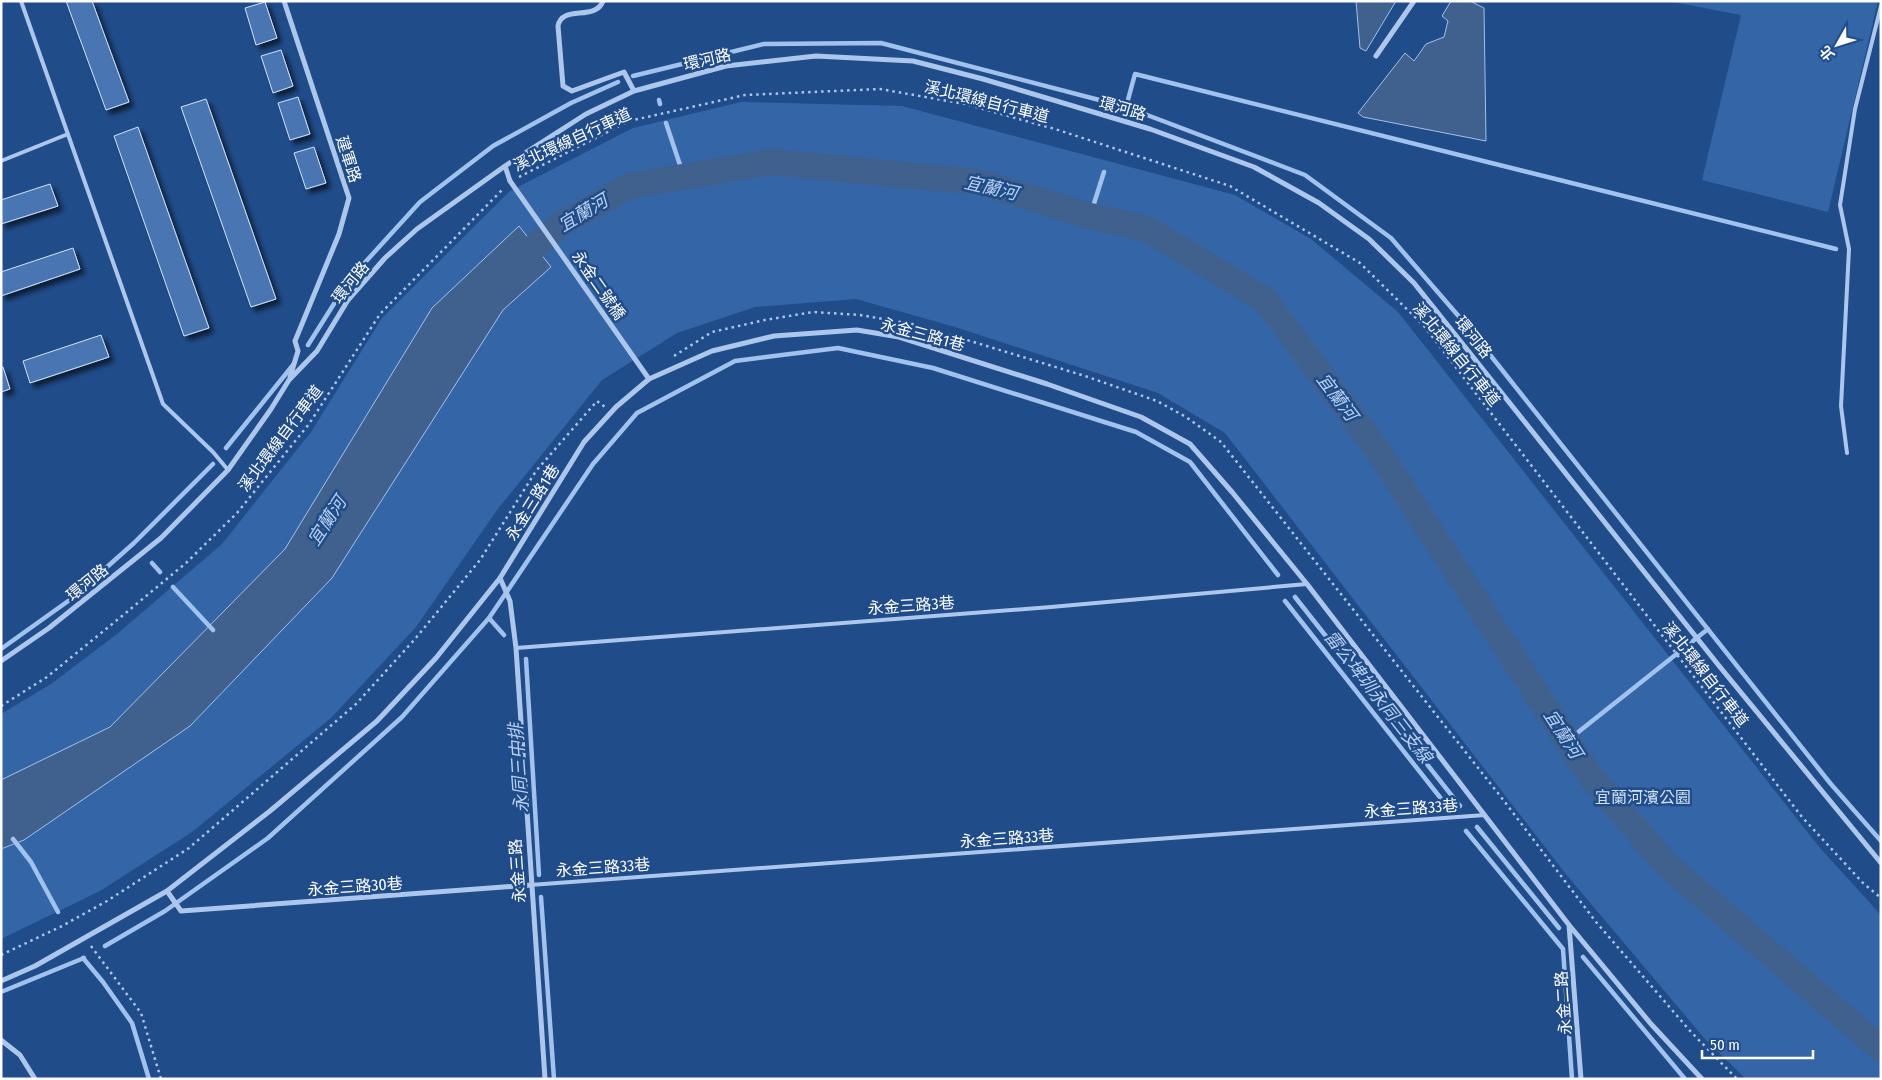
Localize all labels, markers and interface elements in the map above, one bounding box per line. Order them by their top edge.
north arrow [1812,20,1862,70]
text: 北 [1816,42,1838,64]
street label: 環河路 [682,45,733,74]
street label: 溪北環線自行車道 [922,77,1051,126]
street label: 環河路 [1097,93,1149,124]
street label: 溪北環線自行車道 [510,104,634,175]
street label: 建軍路 [332,133,365,185]
water label: 宜蘭河 [962,171,1023,205]
water label: 宜蘭河 [554,188,614,236]
street label: 永金二號橋 [568,247,629,324]
street label: 環河路 [328,258,373,307]
street label: 溪北環線自行車道 [1409,299,1504,410]
street label: 環河路 [1451,313,1496,362]
street label: 永金三路1巷 [879,314,967,355]
water label: 宜蘭河 [1312,369,1364,428]
street label: 溪北環線自行車道 [234,381,327,495]
street label: 永金三路1巷 [502,461,563,544]
water label: 宜蘭河 [303,490,353,550]
street label: 環河路 [63,560,112,605]
street label: 永金三路3巷 [867,593,955,618]
street label: 溪北環線自行車道 [1659,618,1752,731]
water label: 雷公埤圳永同三支線 [1319,626,1438,769]
water label: 宜蘭河 [1539,705,1589,765]
water label: 永同三中排 [505,720,533,814]
park label: 宜蘭河濱公園 [1595,788,1691,807]
street label: 永金三路33巷 [1363,796,1459,821]
street label: 永金三路33巷 [959,826,1055,851]
street label: 永金三路 [506,838,529,904]
street label: 永金三路33巷 [555,855,651,880]
street label: 永金三路30巷 [307,874,403,899]
street label: 永金二路 [1552,970,1575,1036]
scale bar [1702,1028,1813,1060]
text: 50 m [1710,1036,1740,1054]

